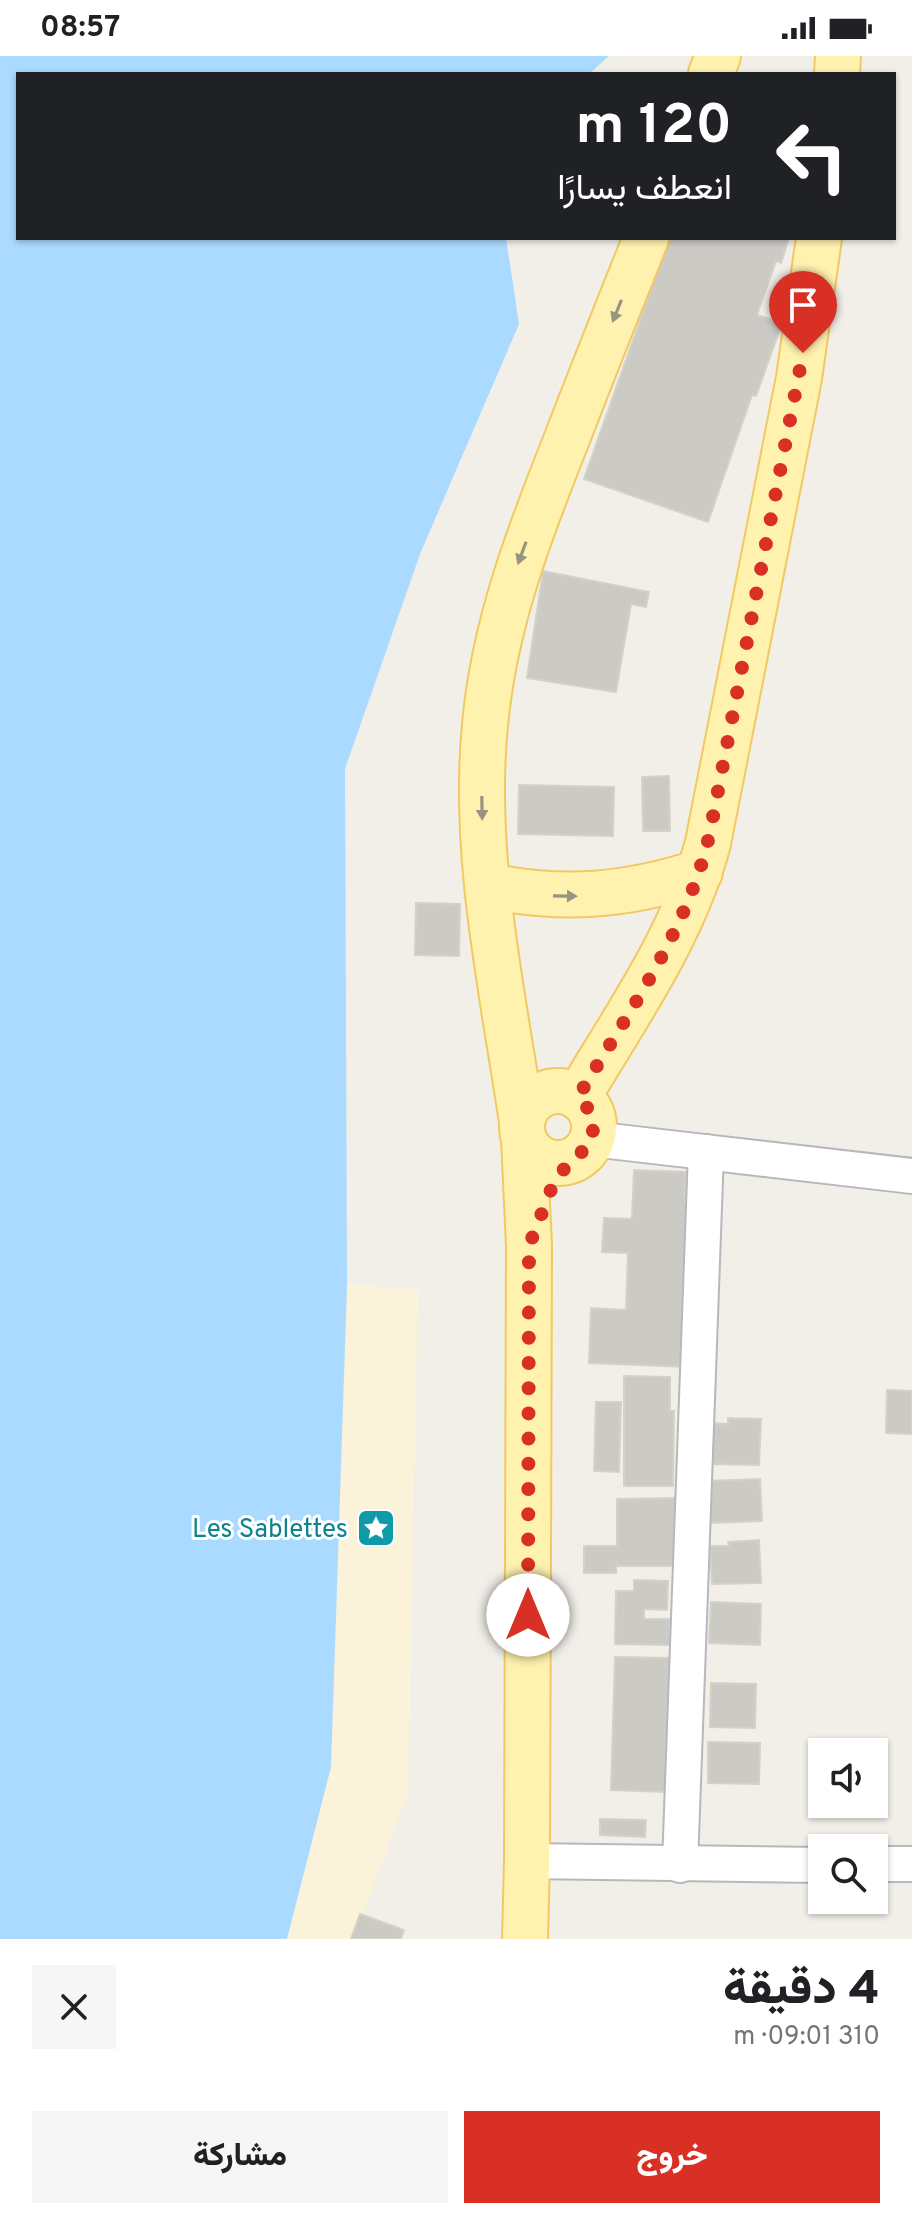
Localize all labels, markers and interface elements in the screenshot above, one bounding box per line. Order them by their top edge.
text: 08:57 [40,10,120,47]
text: 120 m [575,93,732,163]
icon: left [760,104,864,208]
text: انعطف يسارًا [557,167,732,213]
pin [769,271,837,353]
icon: arrive [781,283,825,327]
one-way arrow [610,299,623,323]
one-way arrow [516,541,528,565]
one-way arrow [476,796,488,821]
one-way arrow [553,889,578,902]
place icon: Les Sablettes [355,1507,397,1549]
place label: Les Sablettes [192,1514,348,1547]
position arrow [486,1573,570,1657]
map controls [808,1738,888,1914]
button: sound [808,1738,888,1818]
button: search [808,1834,888,1914]
text: 4 دقيقة [723,1961,880,2021]
button: close [32,1965,116,2049]
text: 310 m · 09:01 [733,2021,880,2054]
button: مشاركة [32,2111,448,2203]
button: خروج [464,2111,880,2203]

